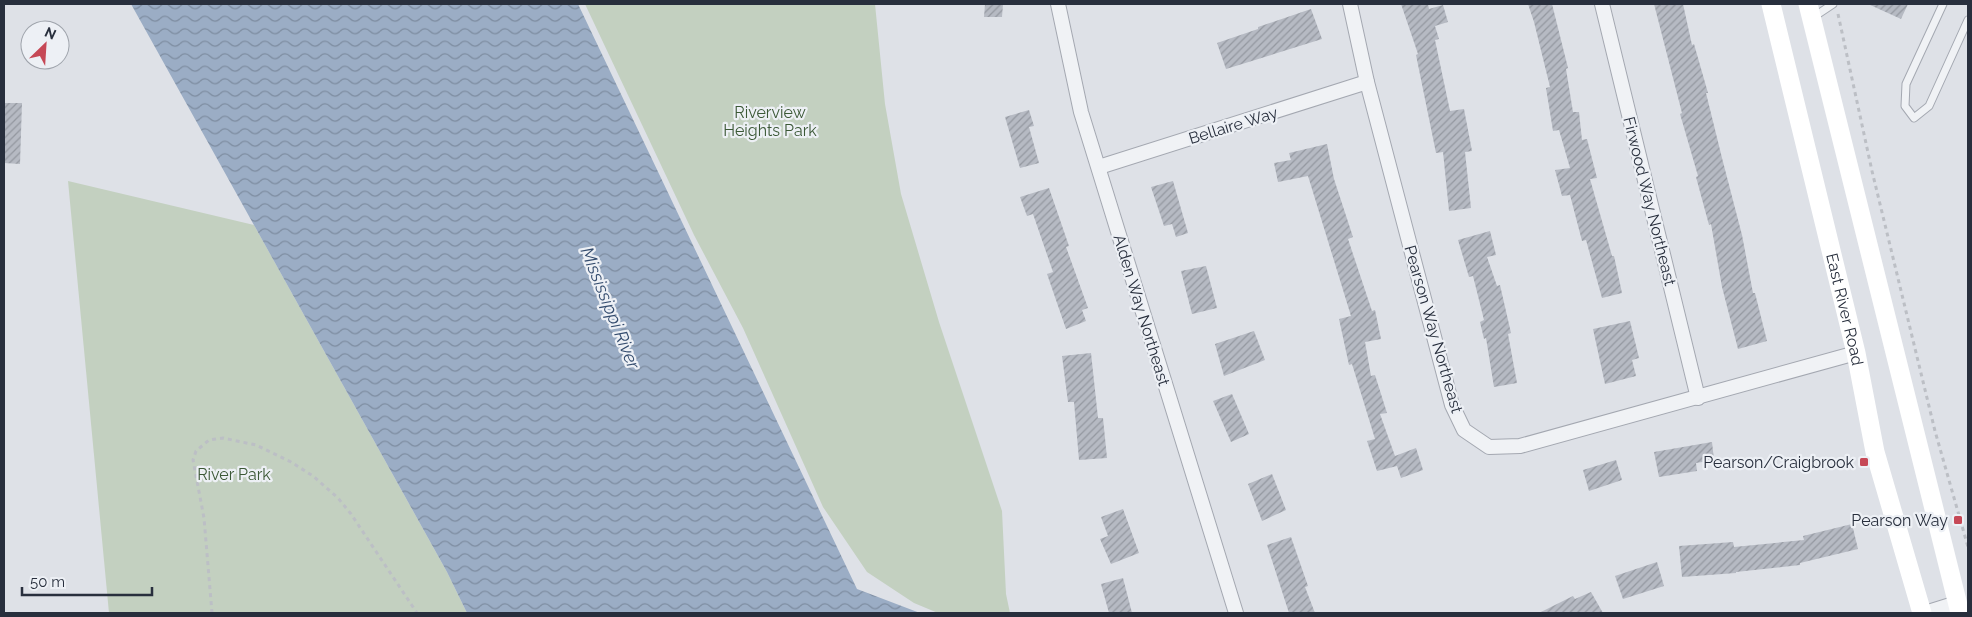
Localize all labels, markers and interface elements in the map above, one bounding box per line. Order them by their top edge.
north arrow [20,20,70,70]
text: N [42,24,59,43]
park label: Riverview Heights Park [723,103,817,140]
street label: Bellaire Way [1186,103,1280,148]
street label: Firwood Way Northeast [1619,115,1680,288]
street label: Alden Way Northeast [1109,232,1174,389]
street label: Pearson Way Northeast [1400,243,1467,416]
water label: Mississippi River [576,244,645,373]
street label: East River Road [1822,251,1867,367]
place label: Pearson/Craigbrook [1703,453,1855,472]
marker: Pearson/Craigbrook [1858,456,1870,468]
park label: River Park [197,465,271,484]
place label: Pearson Way [1851,511,1948,530]
marker: Pearson Way [1952,514,1964,526]
scale bar [22,564,152,596]
text: 50 m [30,573,65,591]

